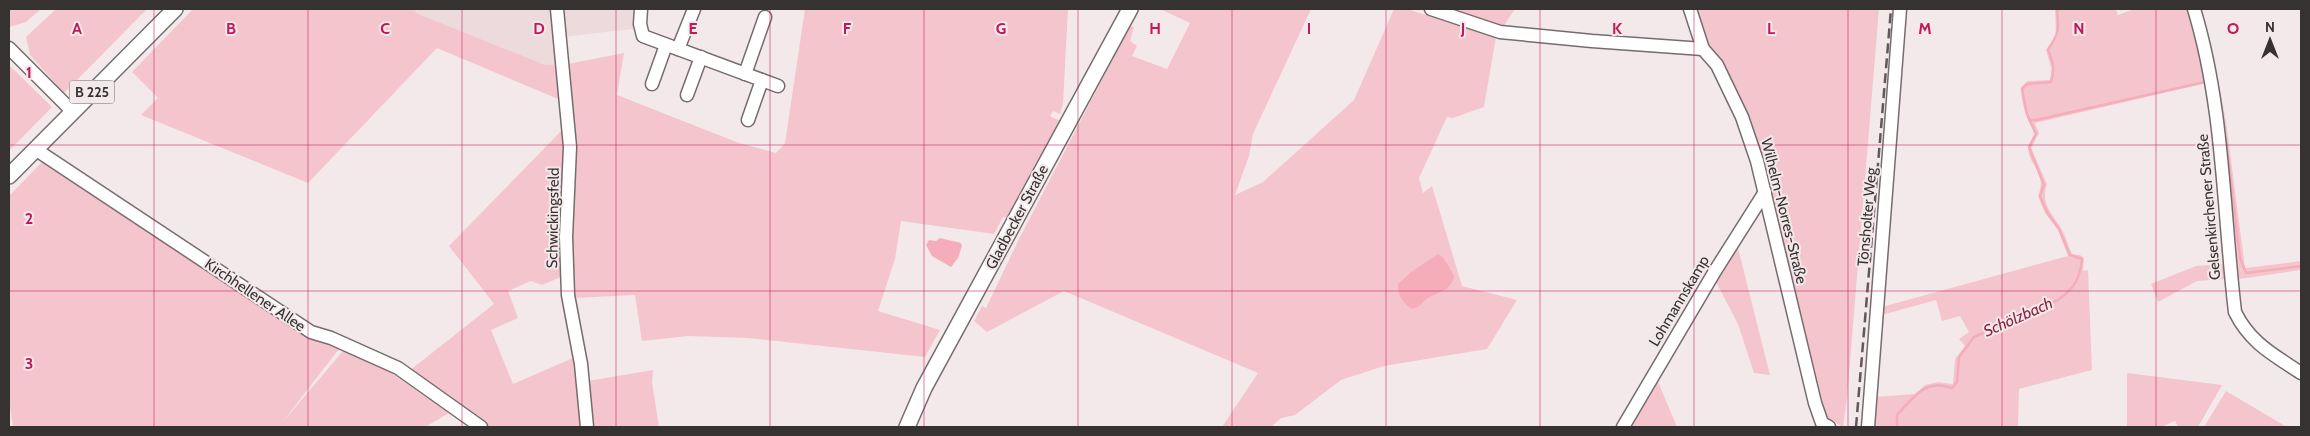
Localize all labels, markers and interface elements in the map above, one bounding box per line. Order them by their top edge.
north arrow [2245,15,2295,65]
text: N [2265,18,2275,36]
text: A [72,19,82,38]
text: B [226,19,236,38]
text: C [380,19,390,38]
text: D [533,19,545,38]
text: E [688,19,698,38]
text: F [843,19,852,38]
text: G [996,19,1006,38]
text: H [1149,19,1161,38]
text: I [1307,19,1311,38]
text: J [1460,19,1465,38]
text: K [1612,19,1622,38]
text: L [1767,19,1775,38]
text: M [1918,19,1932,38]
text: N [2073,19,2085,38]
text: O [2227,19,2239,38]
text: 1 [26,63,32,82]
road number: B 225 [70,80,114,104]
street label: Gelsenkirchener Straße [2194,133,2224,281]
street label: Wilhelm-Norres-Straße [1757,136,1811,286]
street label: Gladbecker Straße [982,161,1052,272]
street label: Tönsholter Weg [1854,166,1880,267]
street label: Schwickingsfeld [543,167,563,269]
text: 2 [25,209,33,228]
street label: Lohmannskamp [1645,252,1713,350]
street label: Kirchhellener Allee [201,255,309,336]
water label: Schölzbach [1980,293,2056,341]
text: 3 [25,354,33,373]

